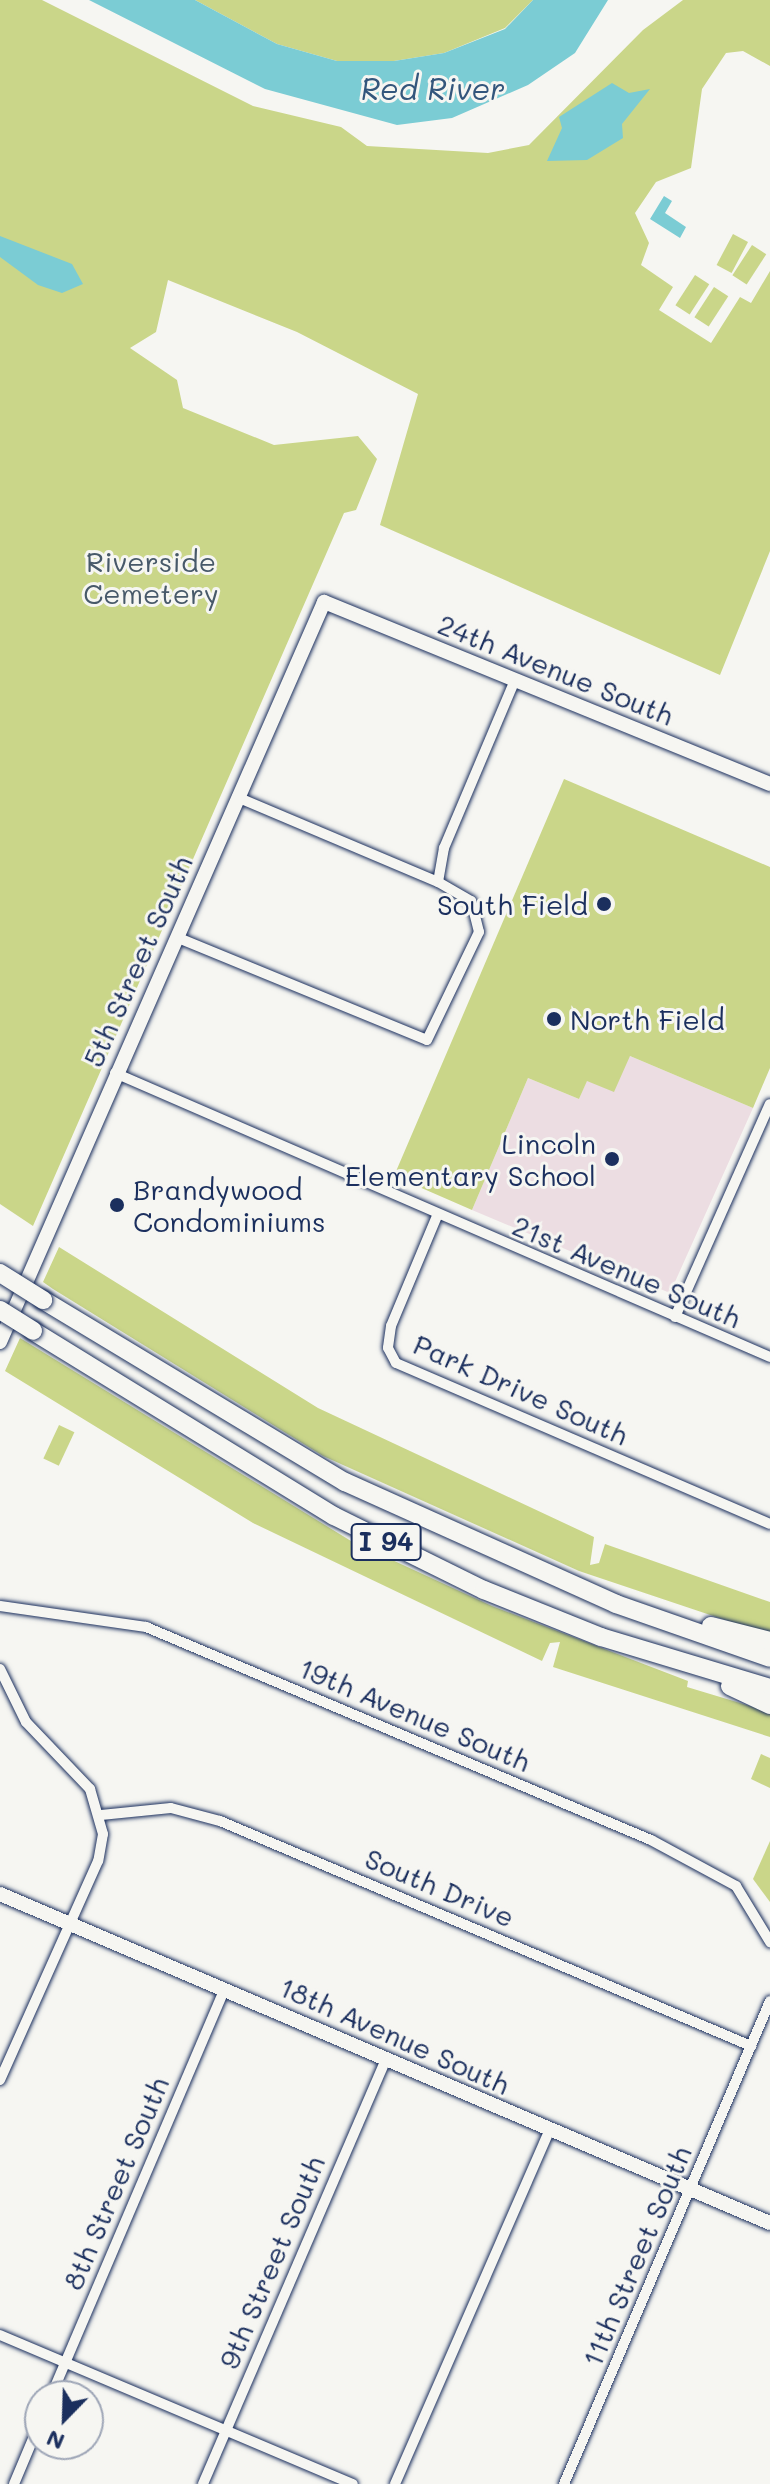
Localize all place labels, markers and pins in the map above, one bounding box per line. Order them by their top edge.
place label: South Field [437,887,588,921]
marker: South Field [595,895,613,913]
place label: North Field [570,1002,725,1036]
marker: North Field [545,1010,563,1028]
place label: Lincoln Elementary School [345,1126,596,1192]
marker: Lincoln Elementary School [603,1150,621,1168]
place label: Brandywood Condominiums [133,1172,326,1238]
marker: Brandywood Condominiums [108,1196,126,1214]

